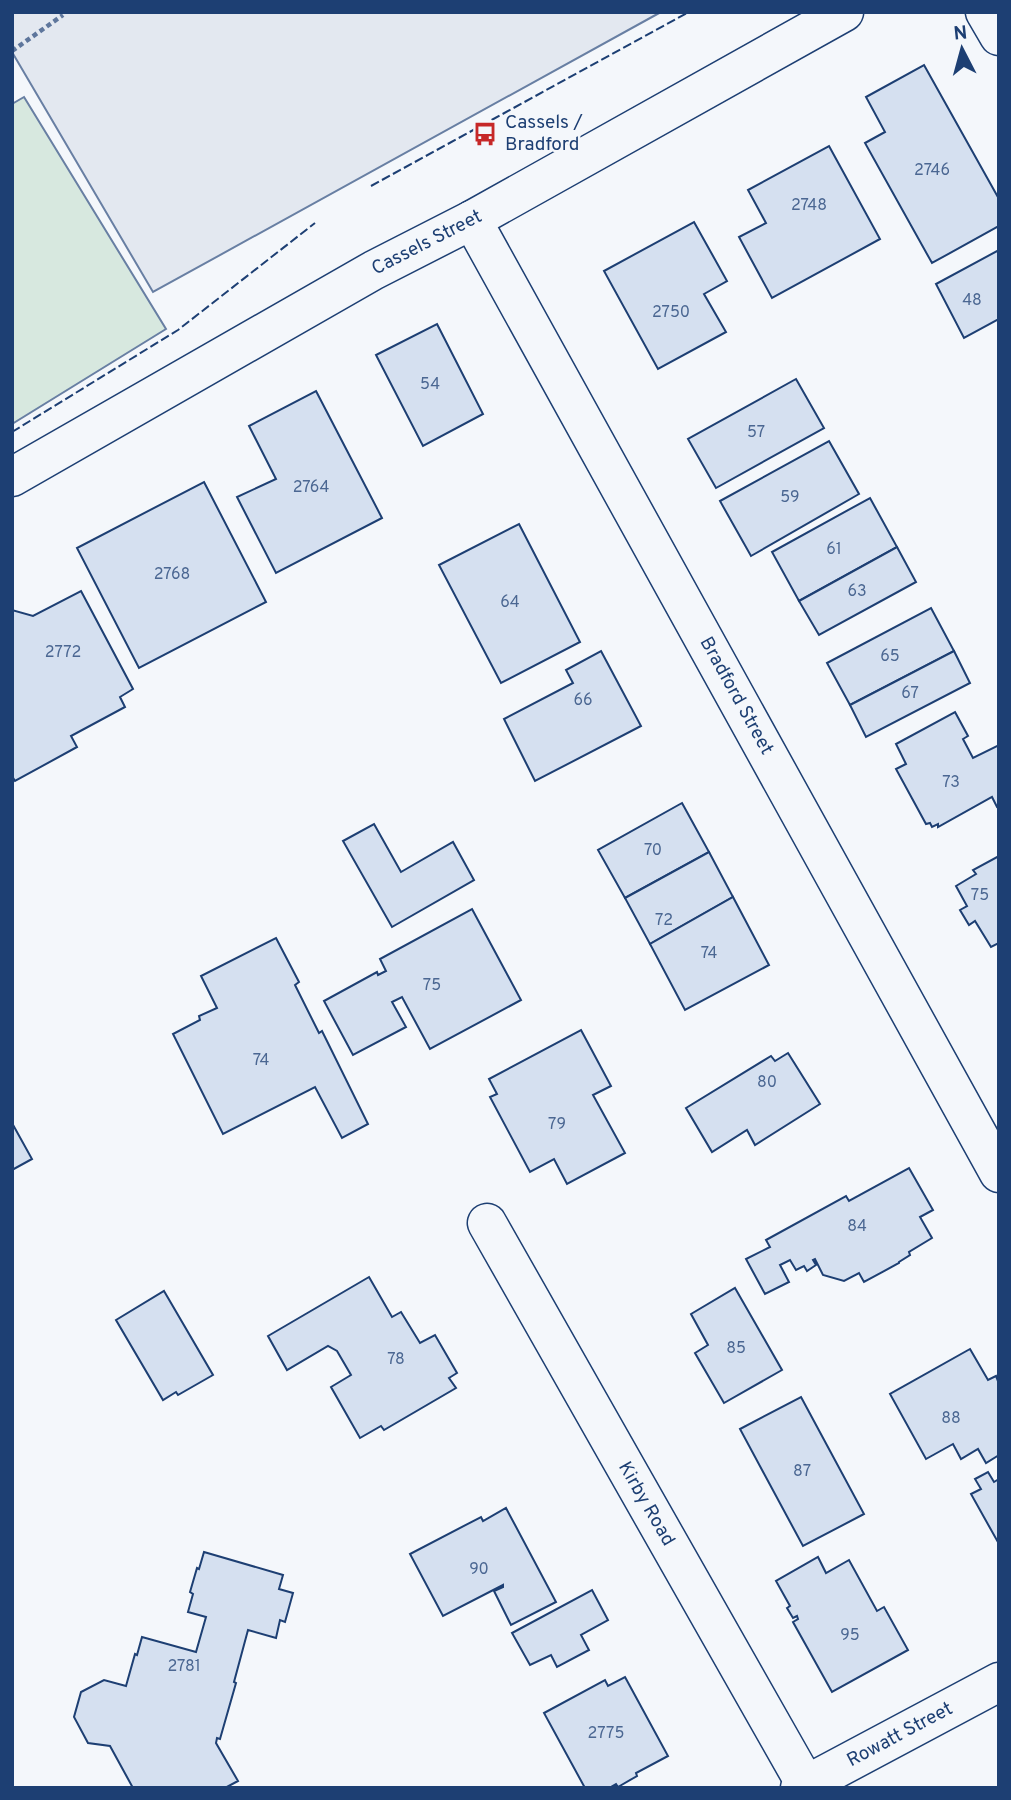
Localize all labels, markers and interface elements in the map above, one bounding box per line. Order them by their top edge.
north arrow [927,14,997,84]
text: N [952,21,968,47]
place label: Cassels / Bradford [505,111,583,157]
bus stop icon: Cassels / Bradford [471,120,499,148]
house number: 2746 [914,161,950,181]
house number: 2748 [791,196,827,216]
street label: Cassels Street [368,205,486,281]
house number: 48 [962,291,982,311]
house number: 2750 [652,303,690,323]
house number: 54 [420,375,440,395]
house number: 57 [747,423,765,443]
house number: 2764 [293,478,329,498]
house number: 59 [780,488,800,508]
house number: 61 [826,540,842,560]
house number: 2768 [154,565,190,585]
house number: 63 [847,582,867,602]
house number: 64 [500,593,520,613]
street label: Bradford Street [694,633,778,759]
house number: 2772 [45,643,81,663]
house number: 65 [880,647,900,667]
house number: 67 [901,684,919,704]
house number: 66 [573,691,593,711]
house number: 73 [942,773,960,793]
house number: 70 [644,841,662,861]
house number: 75 [971,886,989,906]
house number: 72 [655,911,673,931]
house number: 74 [701,944,717,964]
house number: 75 [423,976,441,996]
house number: 74 [253,1051,269,1071]
house number: 80 [757,1073,777,1093]
house number: 79 [548,1115,566,1135]
house number: 84 [847,1217,867,1237]
house number: 85 [726,1339,746,1359]
house number: 78 [387,1350,405,1370]
house number: 88 [941,1409,961,1429]
street label: Kirby Road [612,1457,680,1551]
house number: 87 [793,1462,811,1482]
house number: 90 [469,1560,489,1580]
house number: 95 [840,1626,860,1646]
house number: 2781 [167,1657,201,1677]
street label: Rowatt Street [843,1697,957,1773]
house number: 2775 [588,1724,624,1744]

